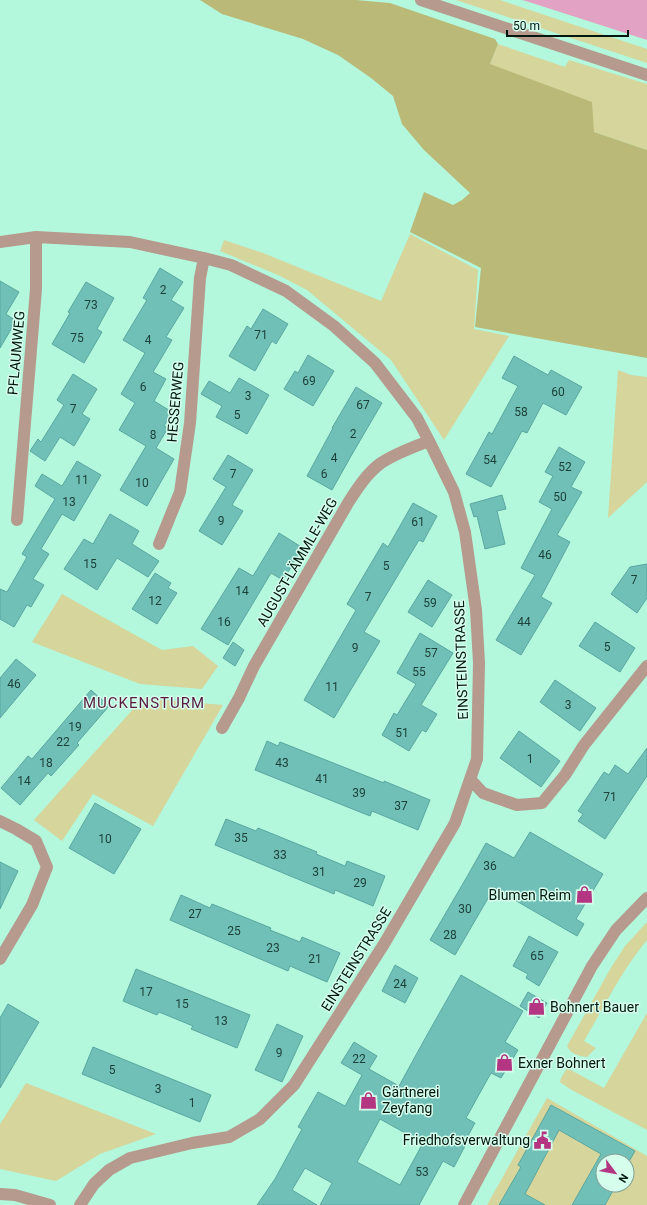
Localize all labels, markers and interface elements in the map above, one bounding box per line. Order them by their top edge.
scale bar [507,12,628,38]
text: 50 m [513,19,540,33]
house number: 2 [160,283,167,297]
house number: 73 [84,298,98,312]
street label: PFLAUMWEG [4,310,28,396]
house number: 71 [254,328,268,342]
house number: 75 [70,331,84,345]
house number: 4 [145,333,152,347]
street label: HESSERWEG [163,361,187,443]
house number: 69 [302,374,316,388]
house number: 6 [140,380,147,394]
house number: 60 [551,385,565,399]
house number: 3 [245,389,251,403]
house number: 67 [356,398,370,412]
house number: 7 [70,402,77,416]
house number: 58 [514,405,528,419]
house number: 5 [234,408,241,422]
house number: 2 [350,427,357,441]
house number: 8 [150,428,157,442]
house number: 4 [331,451,338,465]
house number: 54 [483,453,497,467]
house number: 52 [558,460,572,474]
house number: 7 [230,467,237,481]
house number: 6 [321,467,328,481]
house number: 11 [75,473,89,487]
house number: 10 [135,476,149,490]
house number: 50 [553,490,567,504]
house number: 13 [62,495,76,509]
street label: AUGUST-LÄMMLE-WEG [254,495,340,629]
house number: 9 [218,514,224,528]
house number: 61 [411,515,425,529]
house number: 46 [538,548,552,562]
house number: 15 [83,557,97,571]
house number: 5 [383,559,390,573]
house number: 7 [631,573,638,587]
house number: 14 [235,584,249,598]
house number: 7 [365,590,372,604]
house number: 12 [148,594,162,608]
house number: 59 [423,596,437,610]
street label: EINSTEINSTRASSE [451,600,471,720]
house number: 16 [217,615,231,629]
house number: 44 [517,615,531,629]
house number: 5 [604,640,611,654]
house number: 9 [352,641,358,655]
house number: 57 [424,646,438,660]
house number: 55 [412,665,426,679]
house number: 46 [7,677,21,691]
house number: 11 [325,680,339,694]
district label: MUCKENSTURM [83,694,205,712]
house number: 3 [565,698,571,712]
house number: 19 [68,720,82,734]
house number: 51 [395,726,409,740]
house number: 22 [56,735,70,749]
house number: 1 [527,752,533,766]
house number: 18 [39,756,53,770]
house number: 43 [275,756,289,770]
house number: 41 [315,772,329,786]
house number: 14 [17,774,31,788]
house number: 39 [352,786,366,800]
house number: 71 [603,790,617,804]
house number: 37 [394,799,408,813]
house number: 35 [234,831,248,845]
house number: 10 [98,832,112,846]
house number: 33 [273,848,287,862]
house number: 36 [483,859,497,873]
house number: 31 [312,865,326,879]
house number: 29 [353,876,367,890]
shop icon: Blumen Reim [574,885,594,905]
place label: Blumen Reim [489,887,571,903]
house number: 30 [458,902,472,916]
street label: EINSTEINSTRASSE [318,904,394,1014]
house number: 27 [188,907,202,921]
house number: 25 [227,924,241,938]
house number: 28 [443,928,457,942]
house number: 23 [266,941,280,955]
house number: 65 [530,949,544,963]
house number: 21 [308,952,322,966]
house number: 24 [393,977,407,991]
house number: 17 [139,985,153,999]
house number: 15 [175,997,189,1011]
shop icon: Bohnert Bauer [527,997,547,1017]
place label: Bohnert Bauer [550,999,639,1015]
house number: 13 [214,1014,228,1028]
house number: 9 [276,1046,282,1060]
house number: 22 [352,1052,366,1066]
shop icon: Exner Bohnert [495,1053,515,1073]
place label: Exner Bohnert [518,1055,606,1071]
house number: 5 [109,1063,116,1077]
house number: 3 [155,1082,161,1096]
place label: Gärtnerei Zeyfang [382,1084,439,1116]
shop icon: Gärtnerei Zeyfang [359,1090,379,1110]
house number: 1 [189,1096,195,1110]
public building icon: Friedhofsverwaltung [533,1130,553,1150]
place label: Friedhofsverwaltung [403,1132,530,1148]
north arrow [595,1153,635,1193]
house number: 53 [415,1165,429,1179]
text: N [615,1171,631,1185]

